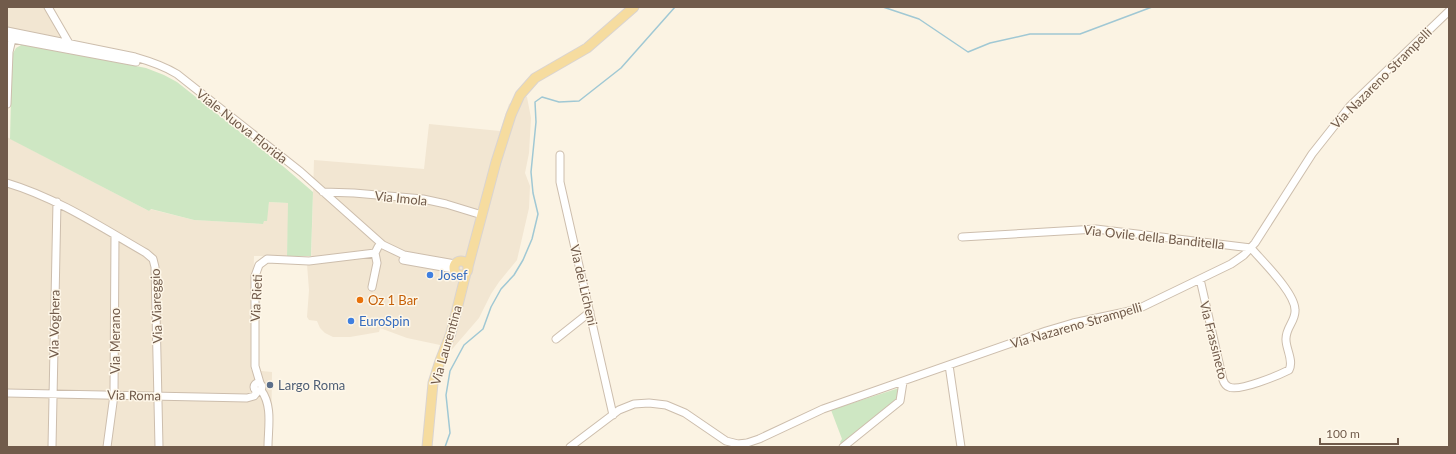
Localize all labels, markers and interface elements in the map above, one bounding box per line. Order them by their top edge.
street label: Via Nazareno Strampelli [1327,24,1435,132]
street label: Viale Nuova Florida [193,85,291,167]
street label: Via Imola [374,187,428,209]
street label: Via Ovile della Banditella [1083,222,1225,252]
street label: Via dei Licheni [567,243,601,327]
place label: Josef [438,267,468,283]
street label: Via Viareggio [147,268,165,344]
marker: Josef [425,270,435,280]
street label: Via Rieti [247,274,265,322]
street label: Via Voghera [45,290,63,358]
place label: Oz 1 Bar [368,292,418,308]
marker: Oz 1 Bar [355,295,365,305]
street label: Via Nazareno Strampelli [1008,299,1144,351]
street label: Via Frassineto [1197,299,1231,381]
street label: Via Laurentina [427,303,465,387]
street label: Via Merano [107,308,123,374]
place label: EuroSpin [359,313,410,329]
marker: EuroSpin [346,316,356,326]
place label: Largo Roma [278,377,345,393]
marker: Largo Roma [265,380,275,390]
street label: Via Roma [107,387,161,403]
scale bar [1320,420,1398,446]
text: 100 m [1326,426,1360,441]

